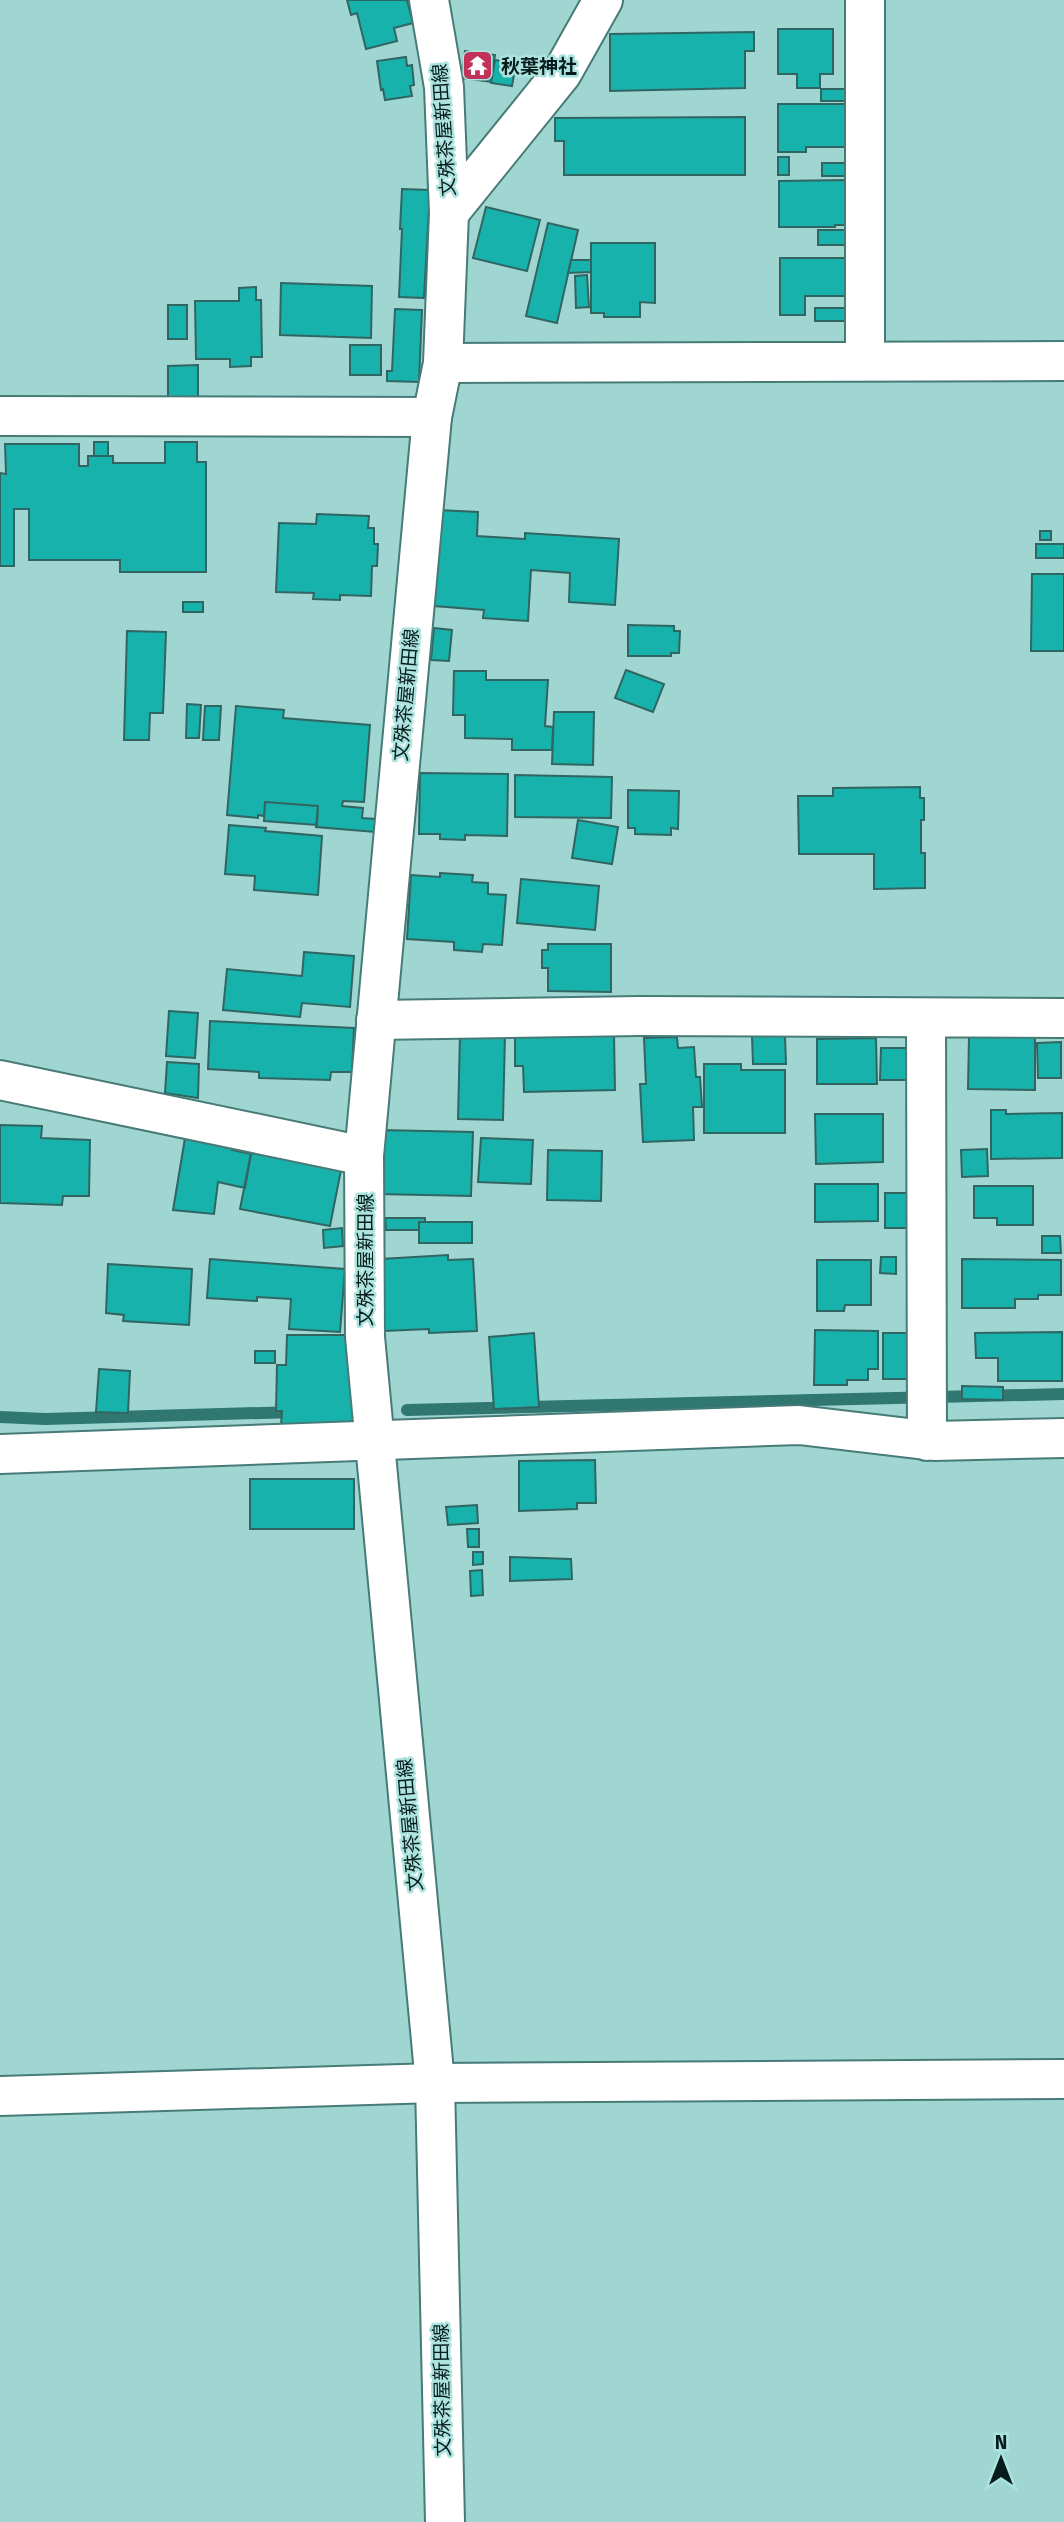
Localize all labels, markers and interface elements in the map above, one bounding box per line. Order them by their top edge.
temple icon: 秋葉神社 [461,49,495,83]
place label: 秋葉神社 [501,55,577,78]
street label: 文殊茶屋新田線 [428,63,460,197]
street label: 文殊茶屋新田線 [389,628,423,762]
street label: 文殊茶屋新田線 [354,1193,377,1327]
street label: 文殊茶屋新田線 [393,1758,427,1892]
street label: 文殊茶屋新田線 [429,2323,455,2457]
north arrow [966,2424,1036,2494]
text: N [995,2431,1007,2454]

